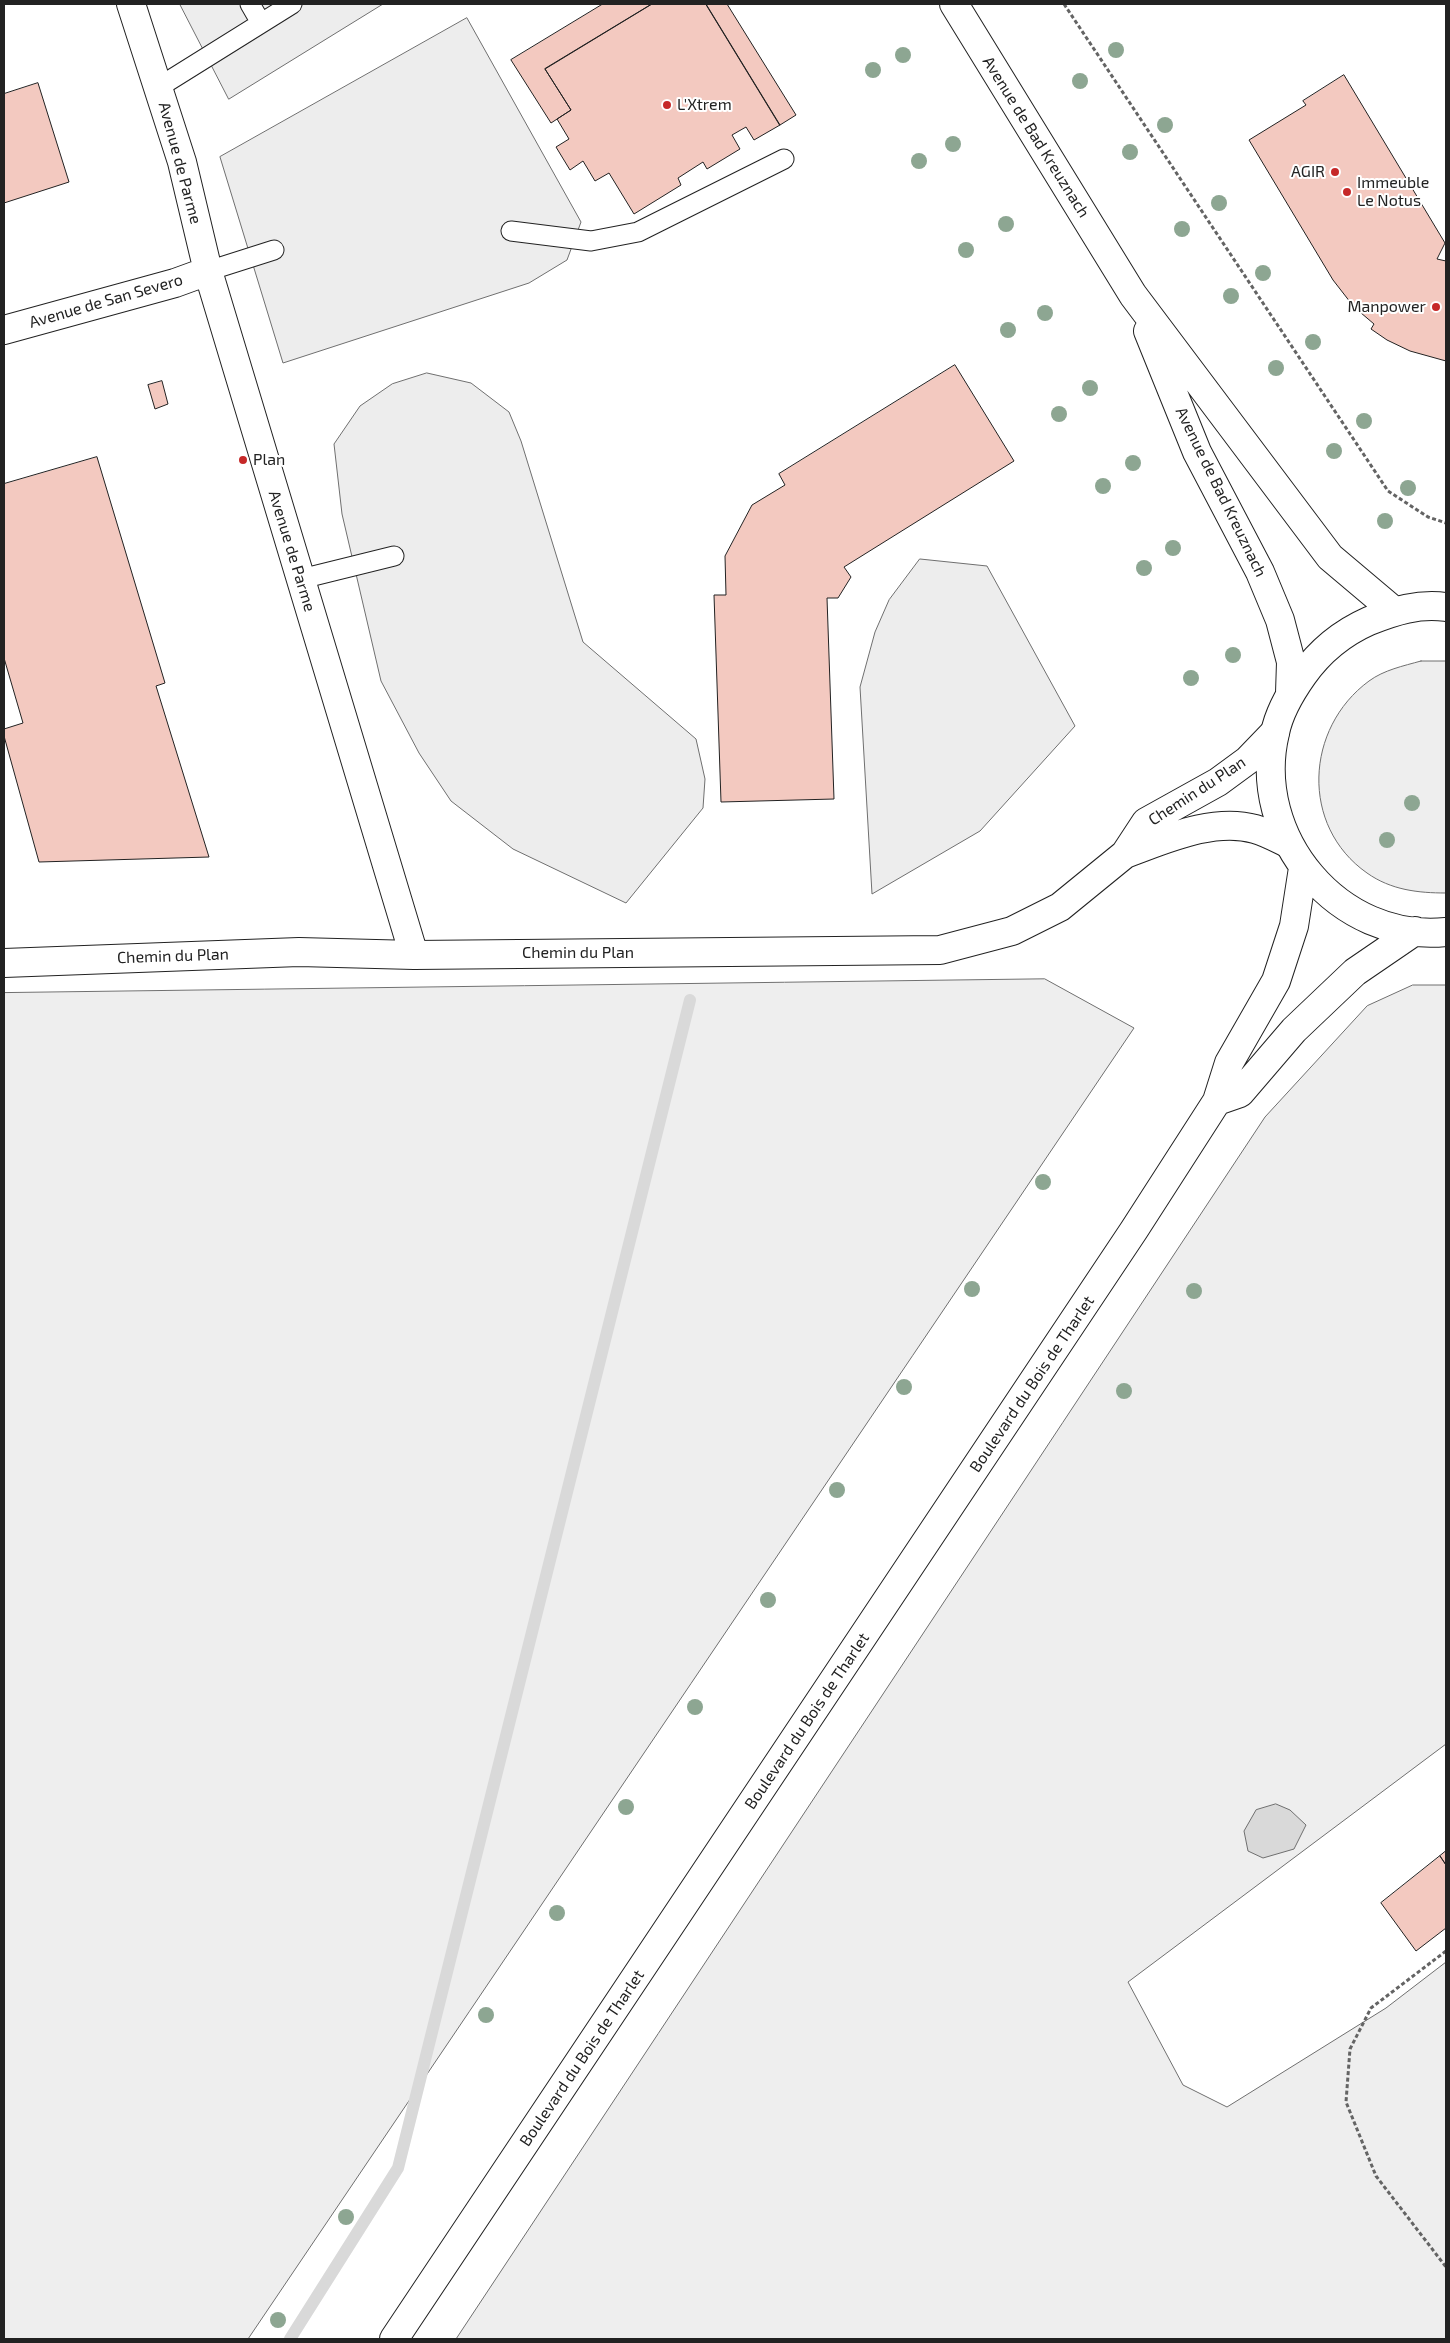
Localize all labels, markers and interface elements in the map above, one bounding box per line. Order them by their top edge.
street label: Avenue de Bad Kreuznach [978,53,1094,221]
place label: L'Xtrem [677,95,732,115]
marker: L'Xtrem [661,99,673,111]
street label: Avenue de Parme [154,100,206,226]
place label: AGIR [1291,162,1325,182]
marker: AGIR [1329,166,1341,178]
place label: Immeuble Le Notus [1357,173,1429,211]
marker: Immeuble Le Notus [1341,186,1353,198]
street label: Avenue de San Severo [27,270,185,332]
place label: Manpower [1347,297,1426,317]
marker: Manpower [1430,301,1442,313]
street label: Avenue de Bad Kreuznach [1171,404,1271,580]
place label: Plan [253,450,285,470]
marker: Plan [237,454,249,466]
street label: Avenue de Parme [264,488,320,614]
street label: Chemin du Plan [1145,752,1249,830]
street label: Chemin du Plan [522,943,634,963]
street label: Chemin du Plan [117,944,229,968]
street label: Boulevard du Bois de Tharlet [966,1292,1098,1476]
street label: Boulevard du Bois de Tharlet [741,1629,873,1813]
street label: Boulevard du Bois de Tharlet [516,1966,648,2150]

